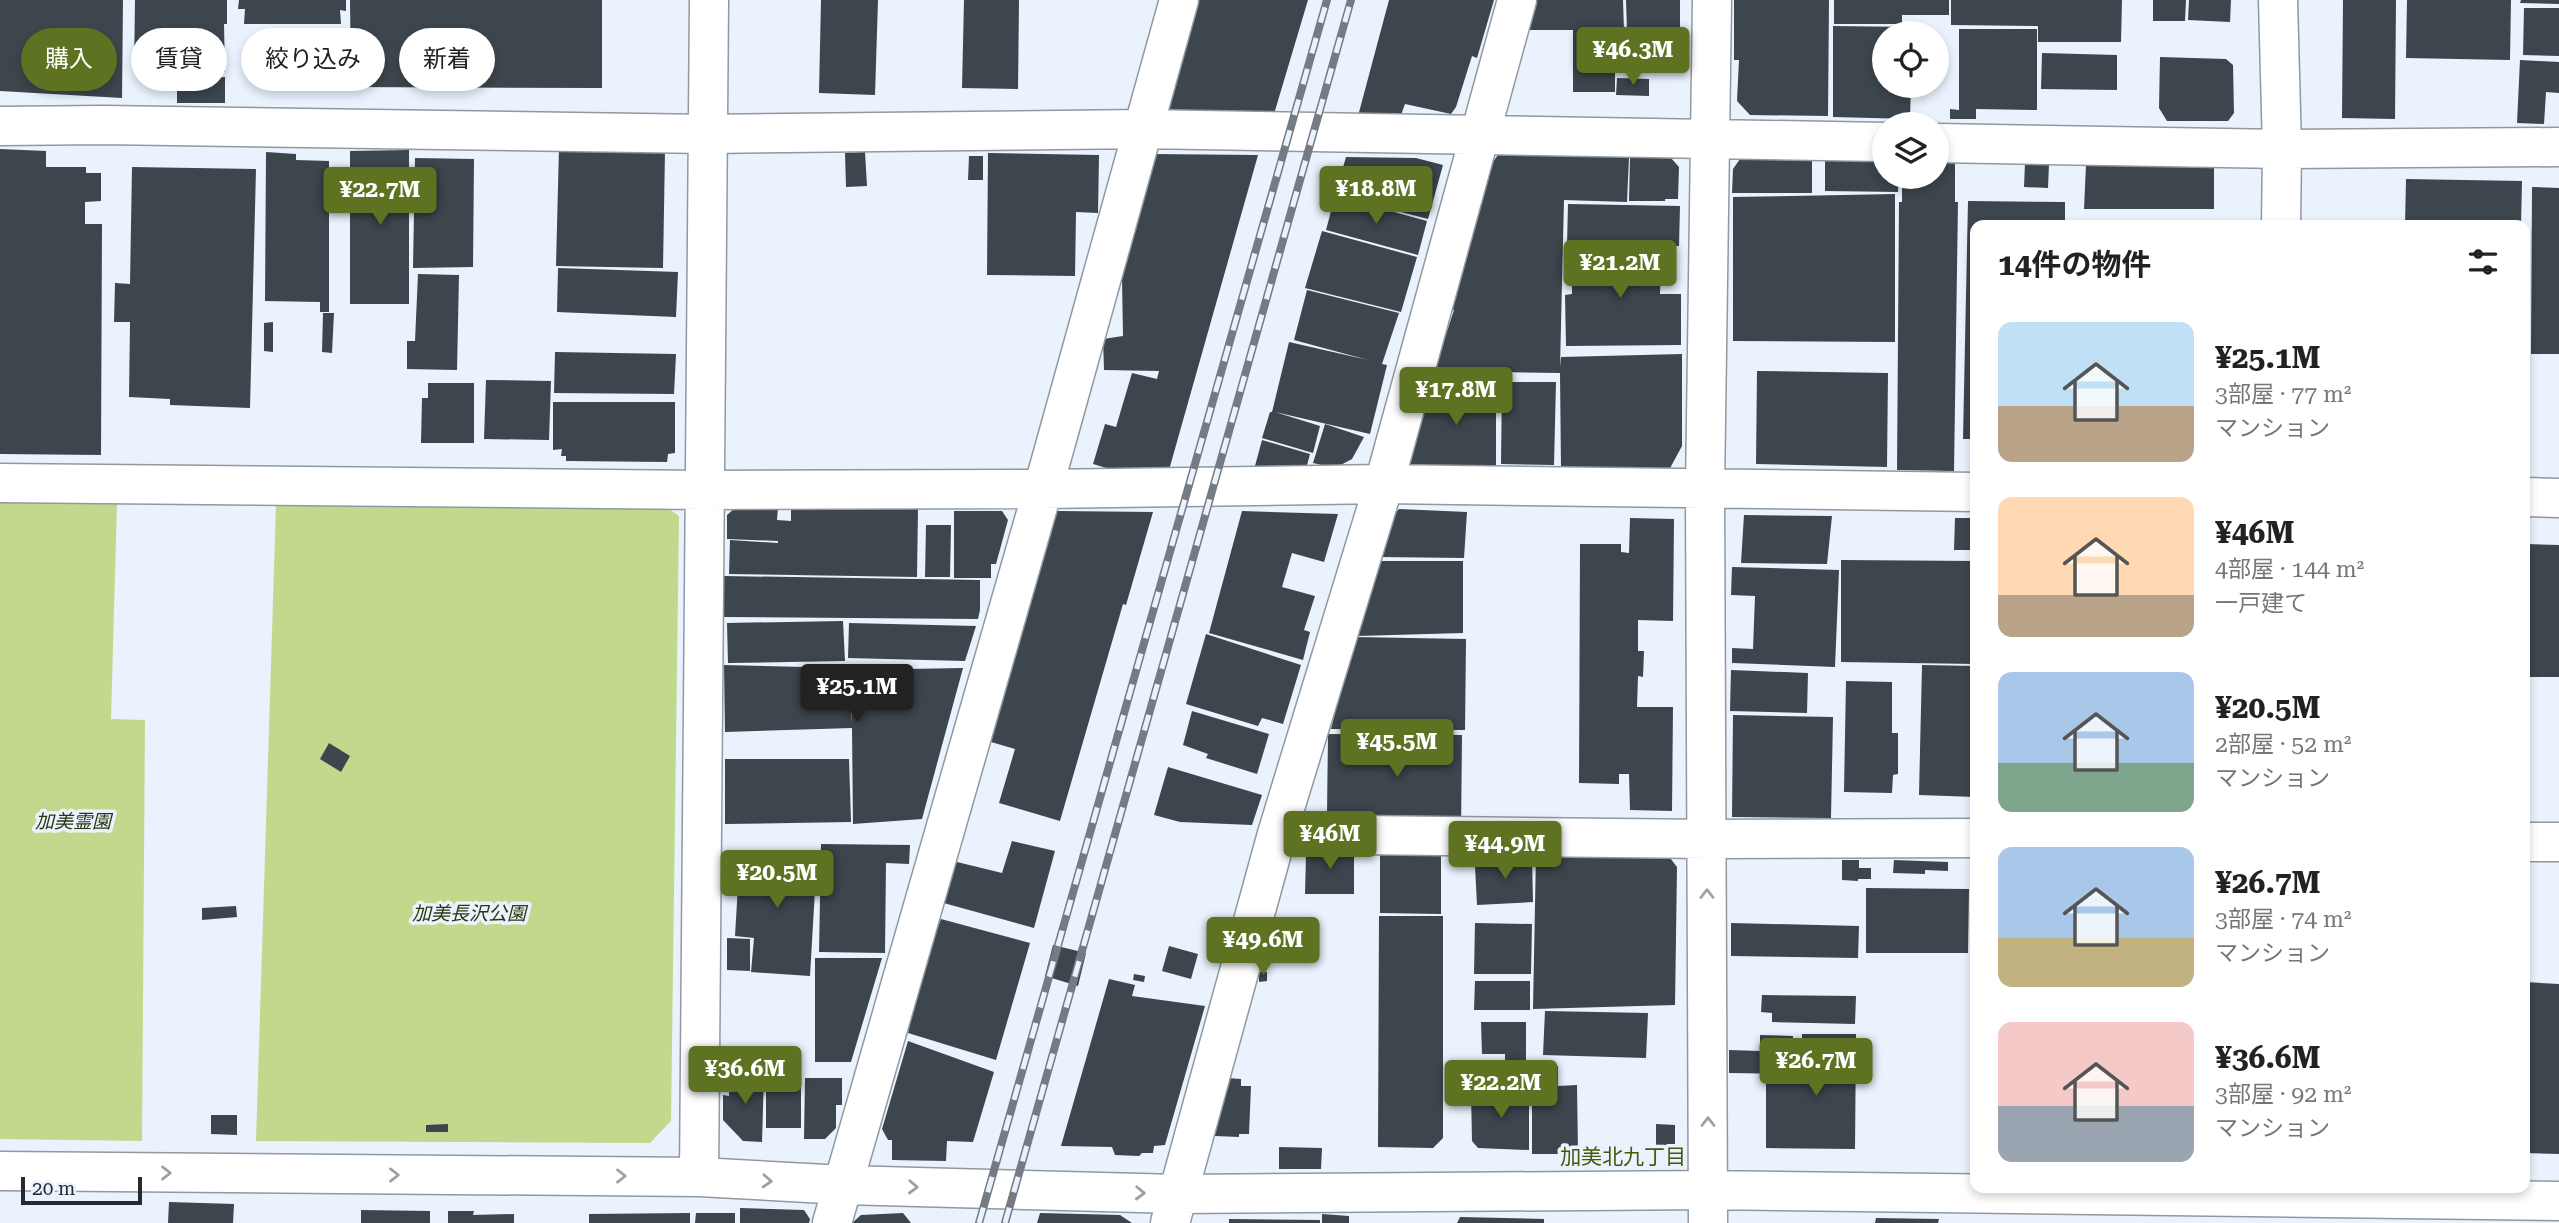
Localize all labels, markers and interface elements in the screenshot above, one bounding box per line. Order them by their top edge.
map controls [1872,21,1949,189]
button: locate [1872,21,1949,98]
chip: 購入 [21,28,117,91]
chip: 賃貸 [131,28,227,91]
chip: 絞り込み [241,28,385,91]
chip: 新着 [399,28,495,91]
pin: ¥46.3M [1576,28,1690,87]
text: ¥46.3M [1593,36,1673,63]
button: layers [1872,112,1949,189]
pin: ¥18.8M [1319,166,1433,226]
pin: ¥22.7M [323,168,437,227]
text: ¥18.8M [1336,175,1416,202]
text: ¥22.7M [340,176,420,203]
pin: ¥21.2M [1563,240,1677,300]
icon: filters [2464,243,2502,281]
text: 14件の物件 [1998,247,2152,282]
text: ¥21.2M [1580,249,1660,276]
text: ¥25.1M [2215,340,2321,375]
icon: home [2054,350,2138,434]
pin: ¥17.8M [1399,368,1513,427]
text: ¥17.8M [1416,376,1496,403]
text: 3部屋 · 77 m² [2215,381,2351,408]
text: マンション [2215,415,2330,442]
text: ¥46M [2215,515,2294,550]
icon: home [2054,525,2138,609]
text: 4部屋 · 144 m² [2215,556,2364,583]
text: 一戸建て [2215,590,2307,617]
pin: ¥25.1M [800,664,914,724]
text: ¥25.1M [817,673,897,700]
text: ¥20.5M [2215,690,2321,725]
icon: home [2054,700,2138,784]
pin: ¥45.5M [1340,720,1454,779]
text: ¥45.5M [1357,728,1437,755]
text: 2部屋 · 52 m² [2215,731,2351,758]
text: マンション [2215,765,2330,792]
park label: 加美霊園 [35,810,114,833]
pin: ¥46M [1289,812,1371,871]
text: ¥46M [1300,820,1360,847]
pin: ¥44.9M [1448,822,1562,881]
text: ¥44.9M [1465,830,1545,857]
pin: ¥20.5M [720,850,834,910]
text: ¥20.5M [737,859,817,886]
text: ¥26.7M [2215,865,2321,900]
icon: home [2054,875,2138,959]
one-way arrow [1699,888,1714,899]
park label: 加美長沢公園 [412,902,529,925]
text: 3部屋 · 74 m² [2215,906,2351,933]
pin: ¥49.6M [1206,918,1320,977]
text: ¥49.6M [1223,926,1303,953]
text: マンション [2215,940,2330,967]
pin: ¥26.7M [1759,1038,1873,1098]
text: ¥36.6M [2215,1040,2321,1075]
pin: ¥36.6M [688,1046,802,1106]
text: ¥26.7M [1776,1047,1856,1074]
icon: home [2054,1050,2138,1134]
text: ¥36.6M [705,1055,785,1082]
pin: ¥22.2M [1444,1060,1558,1120]
text: ¥22.2M [1461,1069,1541,1096]
text: 3部屋 · 92 m² [2215,1081,2351,1108]
text: マンション [2215,1115,2330,1142]
one-way arrow [1700,1116,1715,1127]
district label: 加美北九丁目 [1560,1145,1686,1169]
one-way arrow [161,1165,172,1181]
one-way arrow [388,1167,399,1182]
one-way arrow [616,1169,627,1184]
one-way arrow [762,1173,773,1188]
scale bar [21,1174,142,1206]
text: 20 m [32,1177,75,1200]
one-way arrow [907,1179,918,1194]
one-way arrow [1135,1185,1146,1201]

